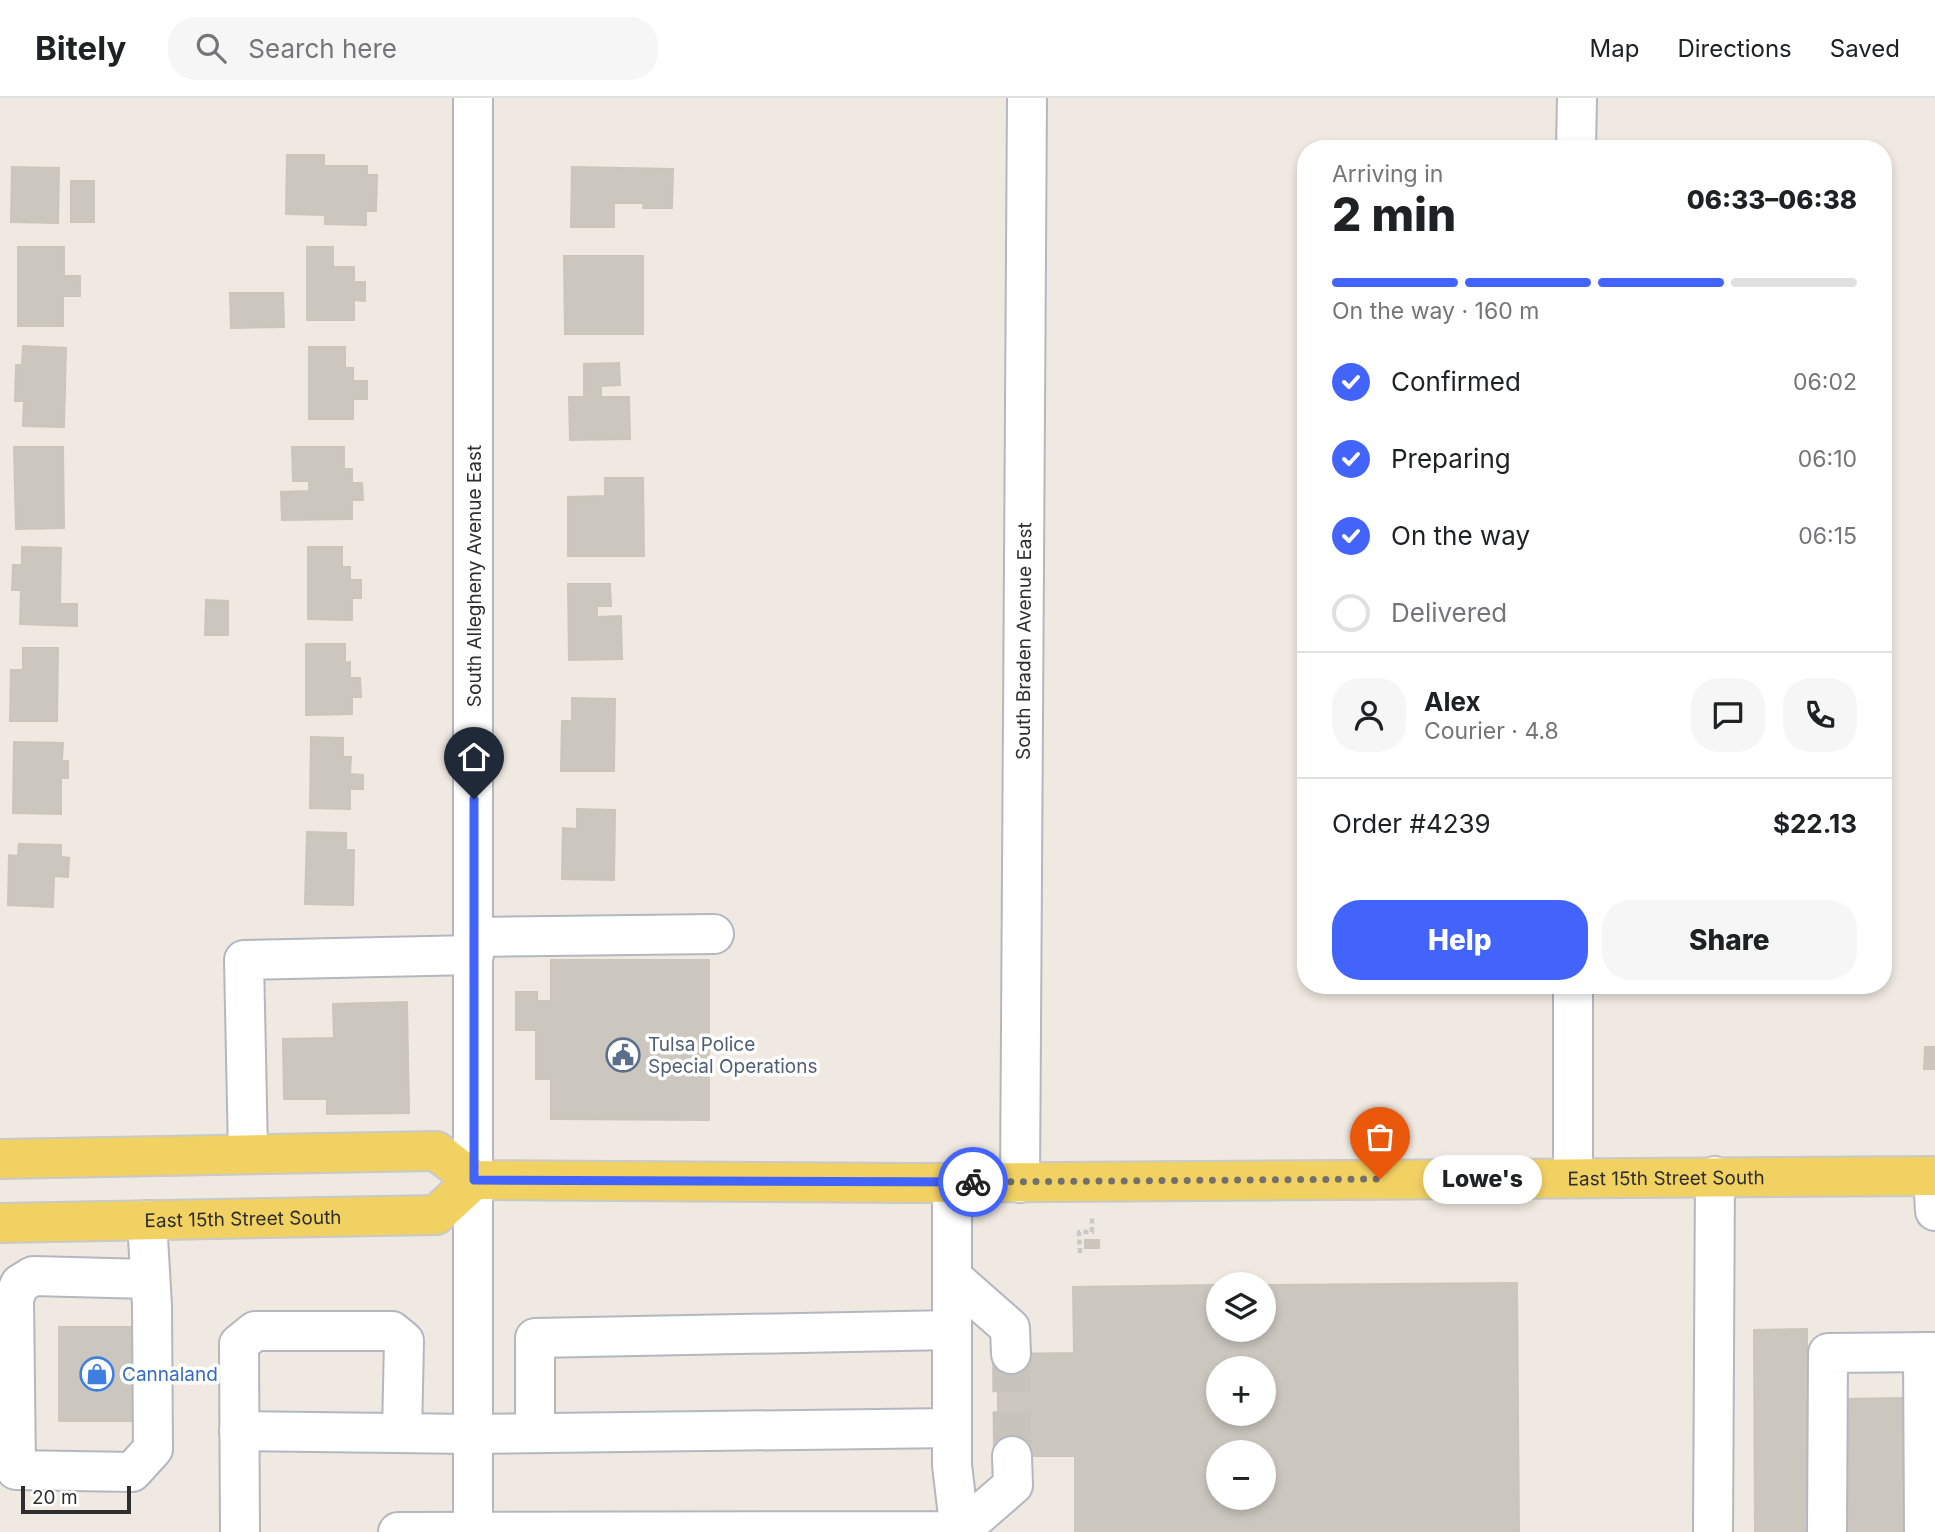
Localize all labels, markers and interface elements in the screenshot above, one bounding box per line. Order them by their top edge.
search box [168,17,658,80]
text: Bitely [35,28,126,68]
icon: search [192,29,230,67]
text: Search here [248,33,397,64]
text: Map [1590,34,1639,63]
text: Directions [1677,34,1792,63]
text: Saved [1830,34,1900,63]
text: Arriving in [1332,160,1443,188]
text: 06:33–06:38 [1687,184,1857,215]
text: 2 min [1332,186,1456,242]
text: On the way · 160 m [1332,297,1539,325]
icon: check [1332,363,1370,401]
text: Confirmed [1391,366,1521,397]
text: 06:02 [1793,368,1857,396]
icon: check [1332,440,1370,478]
text: Preparing [1391,443,1511,474]
street label: South Allegheny Avenue East [463,445,486,707]
text: 06:10 [1798,445,1857,473]
icon: check [1332,517,1370,555]
text: On the way [1391,520,1530,551]
street label: South Braden Avenue East [1012,522,1036,760]
text: 06:15 [1798,522,1857,550]
text: Delivered [1391,597,1507,628]
button: person [1332,678,1406,752]
button: chat [1691,678,1765,752]
button: phone [1783,678,1857,752]
text: Alex [1424,686,1481,717]
text: Courier · 4.8 [1424,717,1559,745]
pin [444,727,504,799]
icon: home [455,738,493,776]
text: Order #4239 [1332,808,1491,839]
text: $22.13 [1773,808,1857,839]
button: Help [1332,900,1588,980]
button: Share [1602,900,1857,980]
place label: Tulsa Police Special Operations [648,1033,818,1078]
public building icon: Tulsa Police Special Operations [604,1036,642,1074]
pin [1350,1107,1410,1179]
icon: bag [1361,1118,1399,1156]
courier [938,1147,1008,1217]
callout: Lowe's [1422,1154,1541,1204]
icon: bike [954,1163,992,1201]
text: Lowe's [1442,1165,1523,1193]
street label: East 15th Street South [1567,1166,1765,1191]
street label: East 15th Street South [144,1206,342,1232]
map controls [1206,1272,1276,1510]
button: layers [1206,1272,1276,1342]
shop icon: Cannaland [78,1355,116,1393]
button: + [1206,1356,1276,1426]
place label: Cannaland [122,1363,218,1386]
button: − [1206,1440,1276,1510]
scale bar [21,1483,131,1515]
text: 20 m [32,1486,78,1509]

